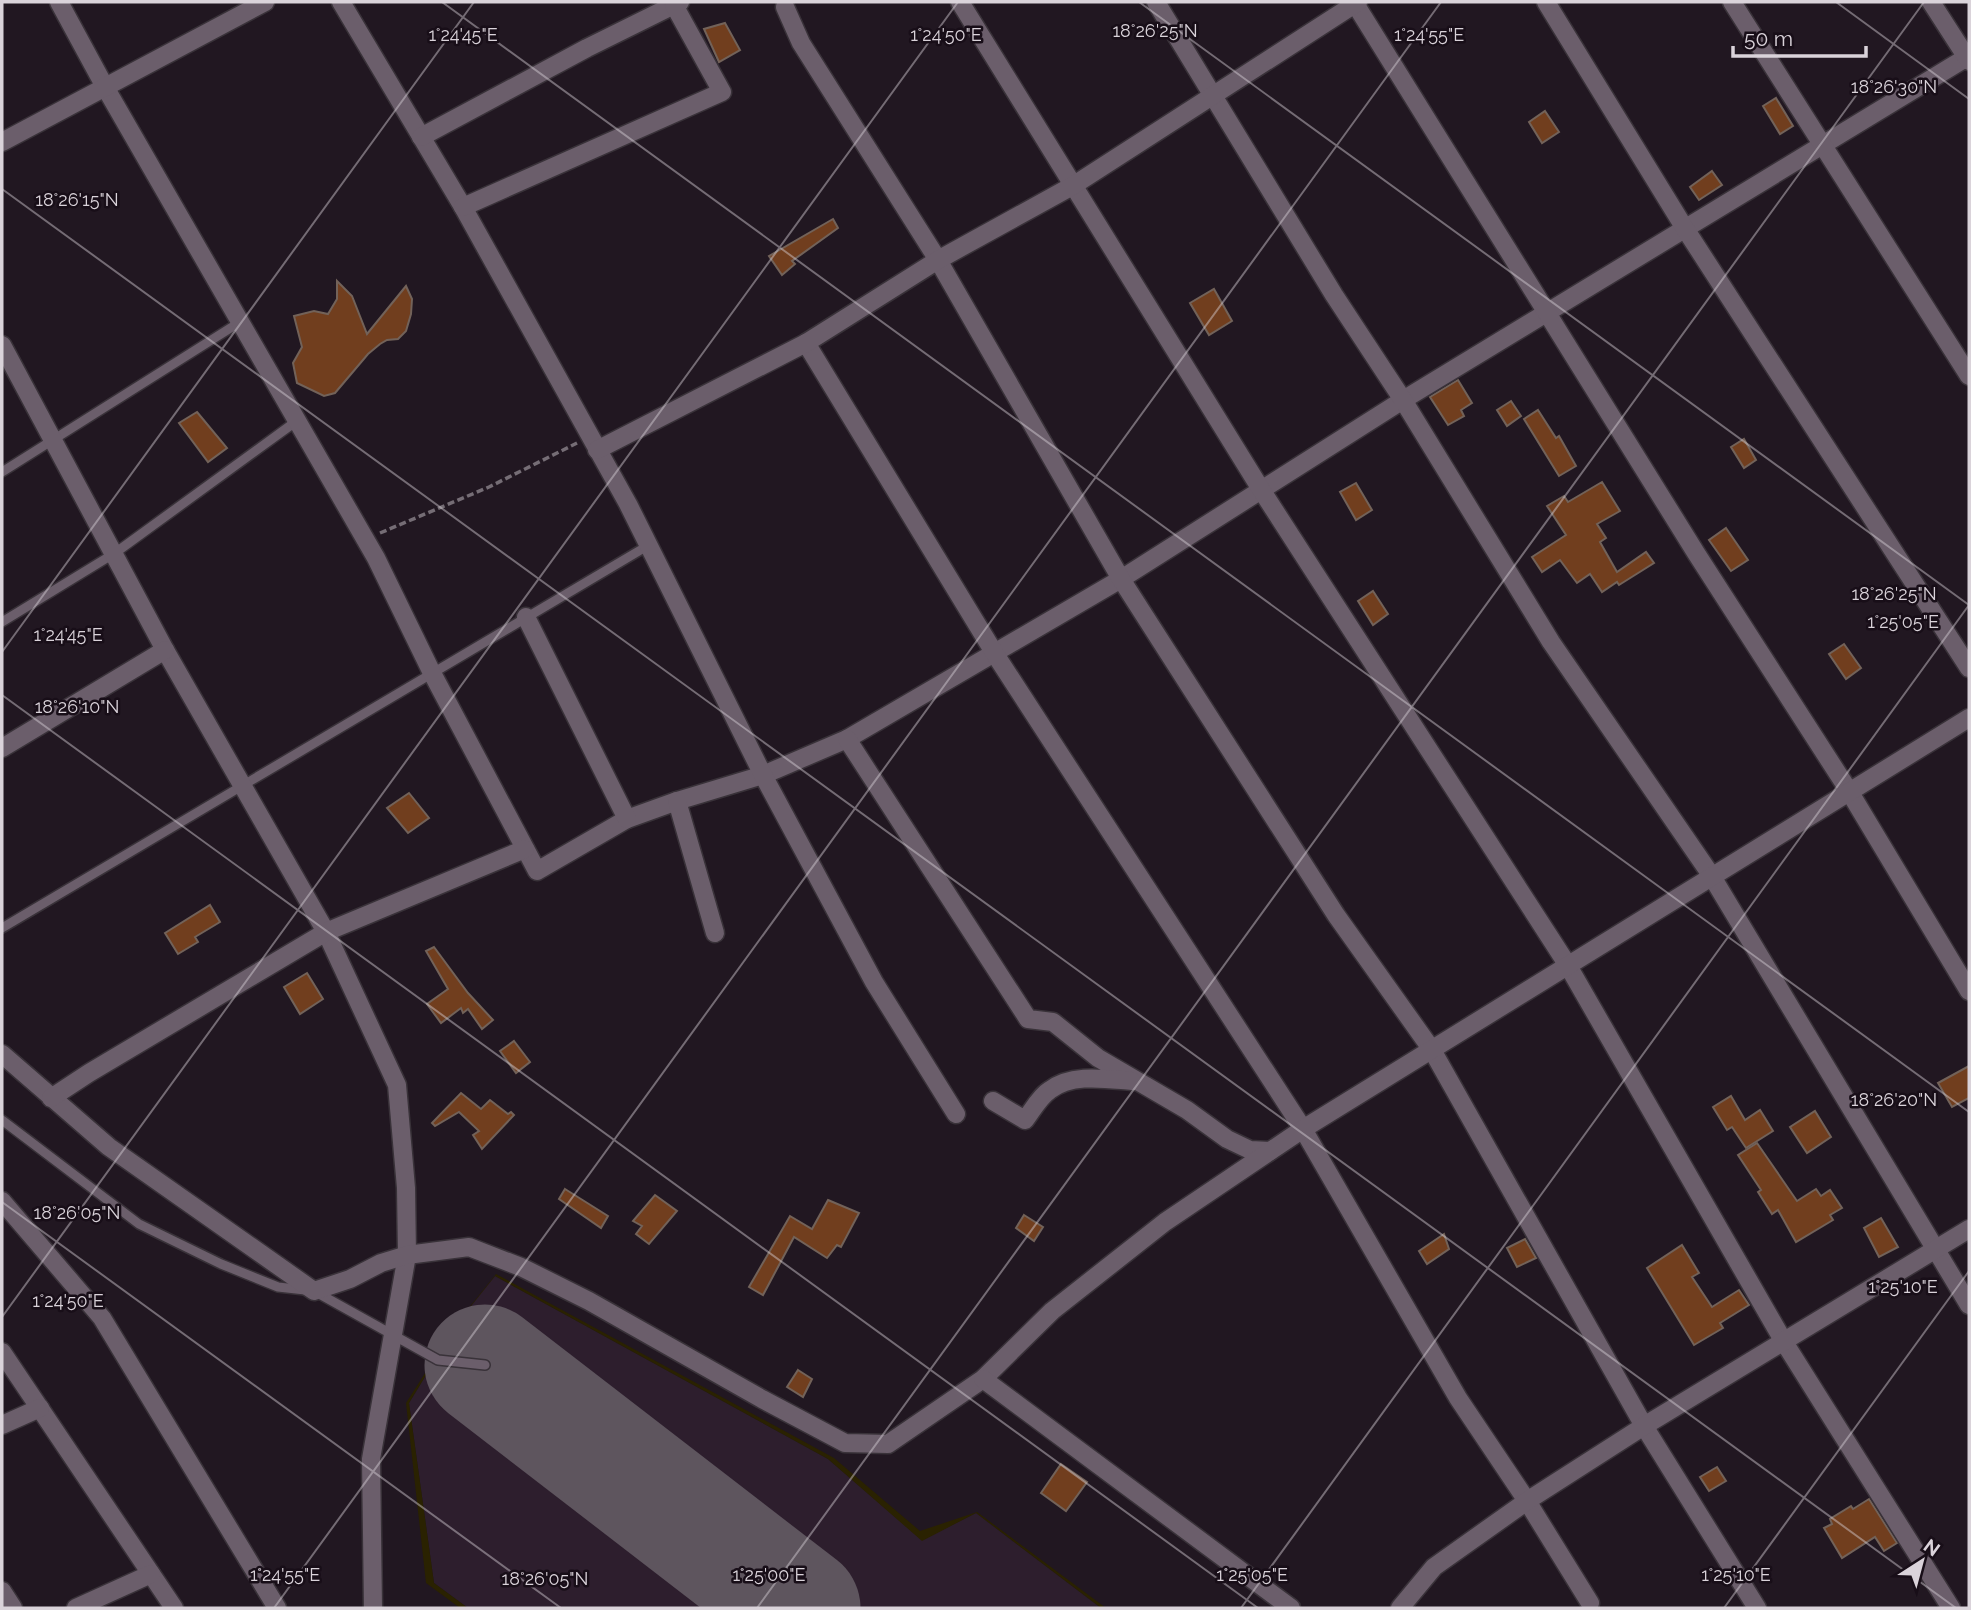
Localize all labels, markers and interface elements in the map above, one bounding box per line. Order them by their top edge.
scale bar [1733,14,1866,58]
text: 18°26'25"N [1112,20,1198,41]
text: 1°24'45"E [428,24,498,45]
text: 1°24'50"E [910,24,982,45]
text: 1°24'55"E [1394,24,1464,45]
text: 50 m [1744,26,1793,51]
text: 18°26'30"N [1851,76,1937,97]
text: 18°26'15"N [35,189,119,210]
text: 18°26'25"N [1851,583,1937,604]
text: 1°25'05"E [1867,611,1939,632]
text: 1°24'45"E [33,624,103,645]
text: 18°26'10"N [35,696,119,717]
text: 18°26'20"N [1851,1089,1937,1110]
text: 18°26'05"N [34,1202,120,1223]
text: 1°25'10"E [1868,1276,1938,1297]
text: 1°24'50"E [32,1290,104,1311]
north arrow [1887,1526,1957,1596]
text: N [1920,1534,1944,1560]
text: 1°24'55"E [250,1564,320,1585]
text: 1°25'00"E [733,1564,805,1585]
text: 1°25'05"E [1216,1564,1288,1585]
text: 1°25'10"E [1701,1564,1771,1585]
text: 18°26'05"N [502,1568,588,1589]

